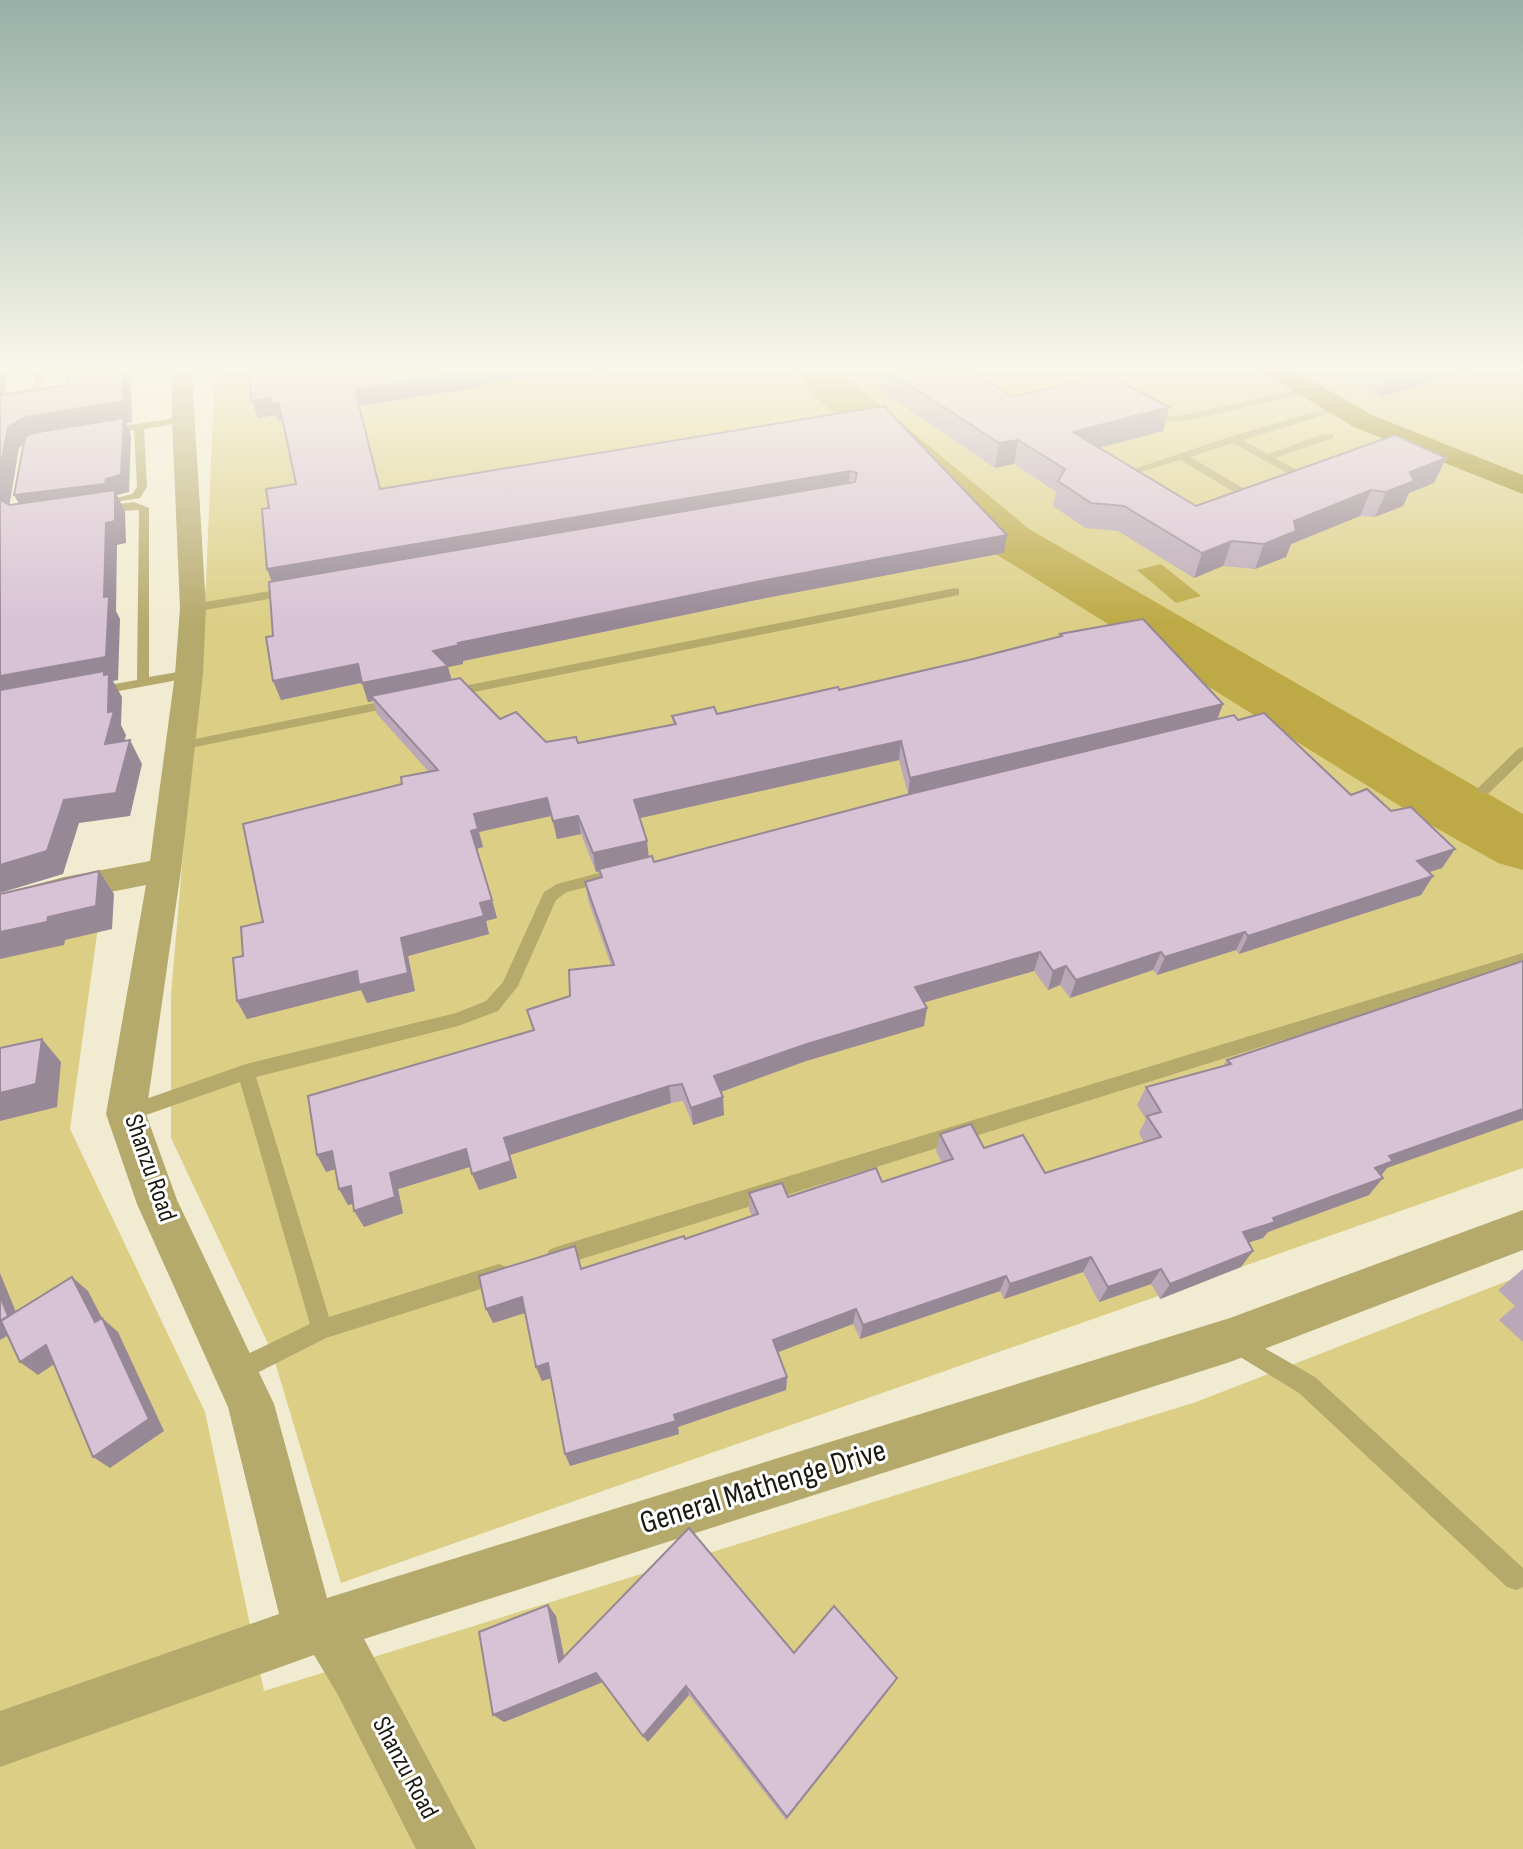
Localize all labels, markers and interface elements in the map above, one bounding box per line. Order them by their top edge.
street label: Shanzu Road [117,1110,183,1226]
street label: General Mathenge Drive [635,1431,891,1543]
street label: Shanzu Road [365,1712,445,1824]

